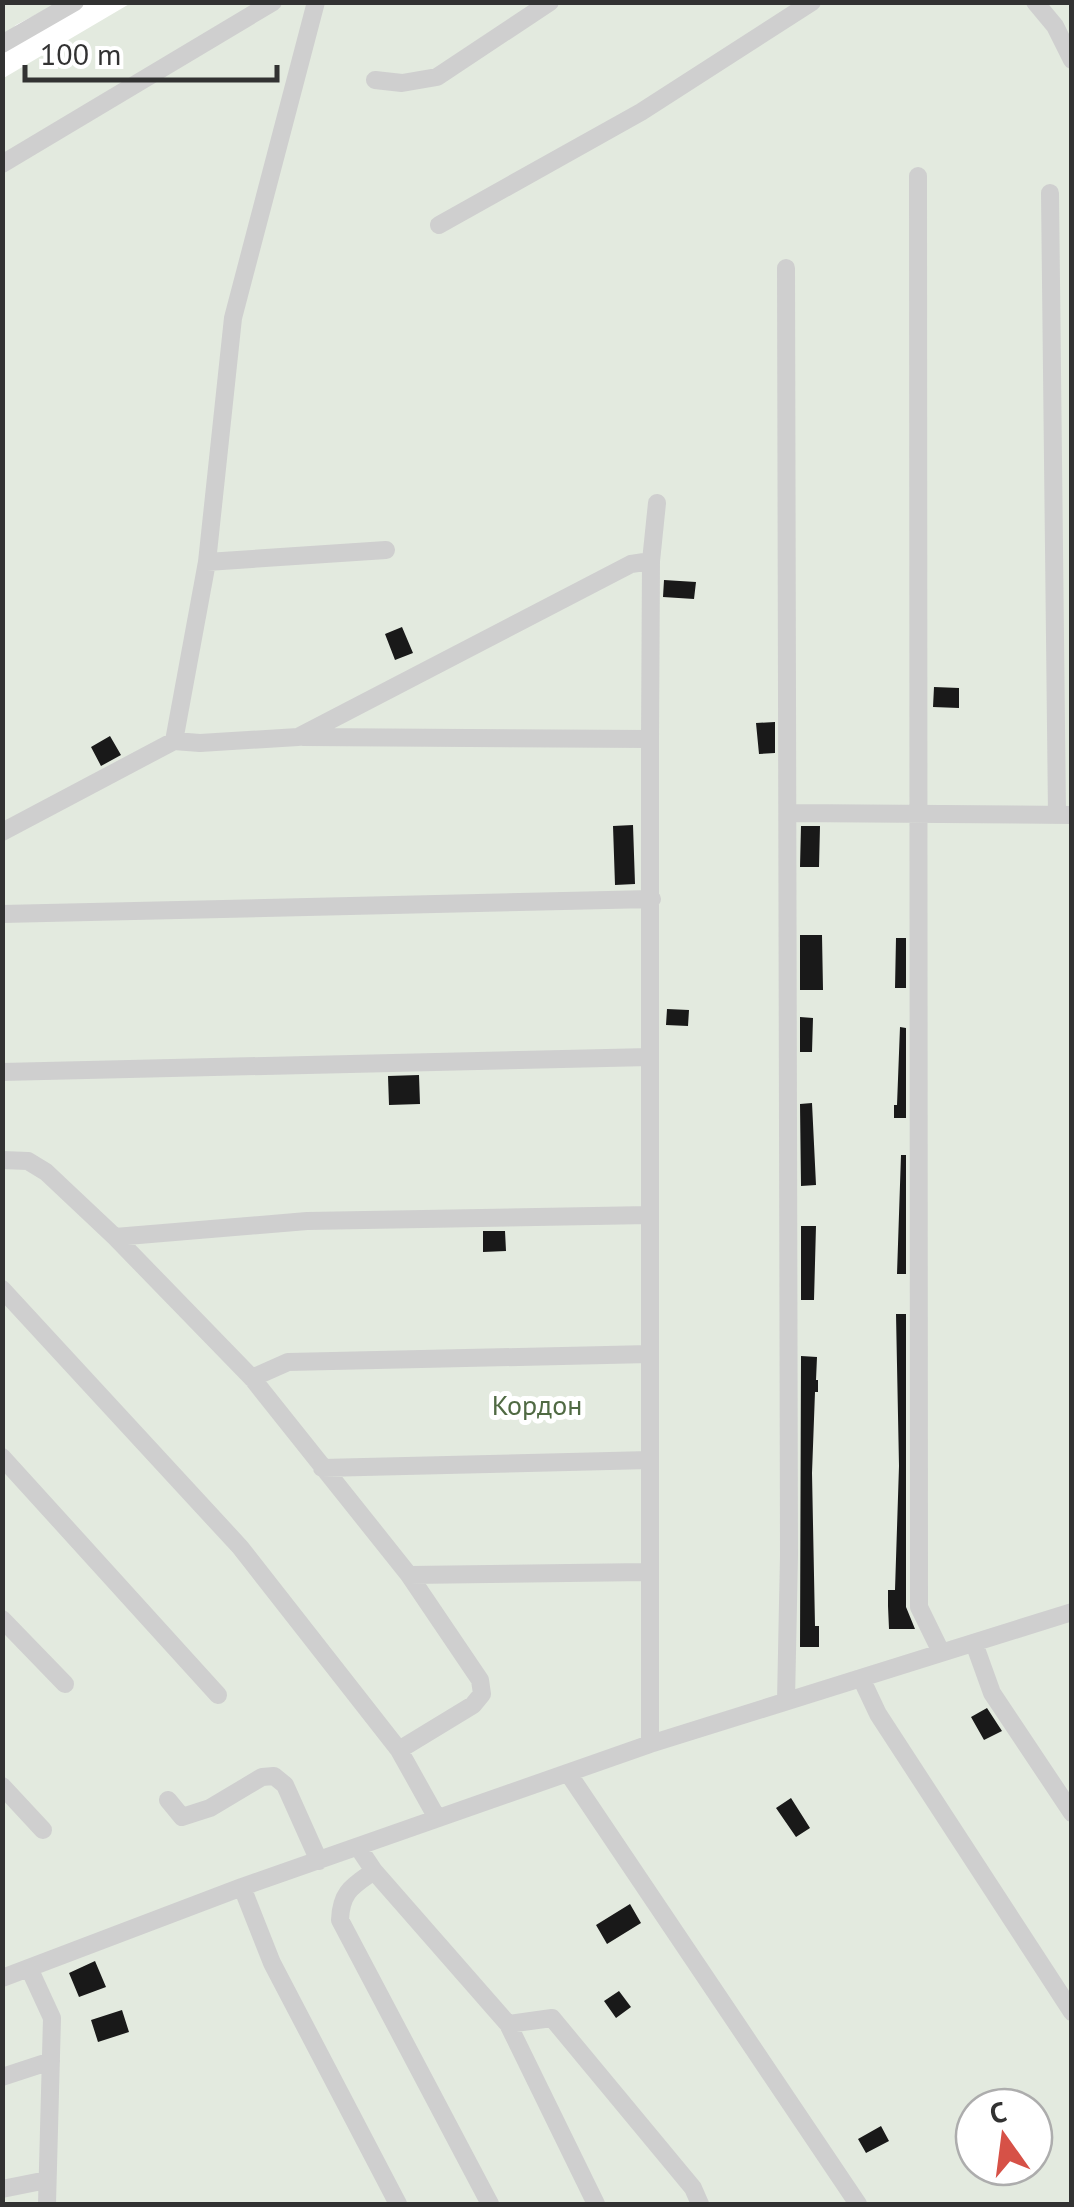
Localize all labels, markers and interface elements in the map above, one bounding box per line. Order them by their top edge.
scale bar [25,20,278,82]
text: 100 m [40,34,121,73]
park label: Кордон [492,1386,582,1423]
north arrow [954,2087,1054,2187]
text: С [986,2092,1010,2132]

